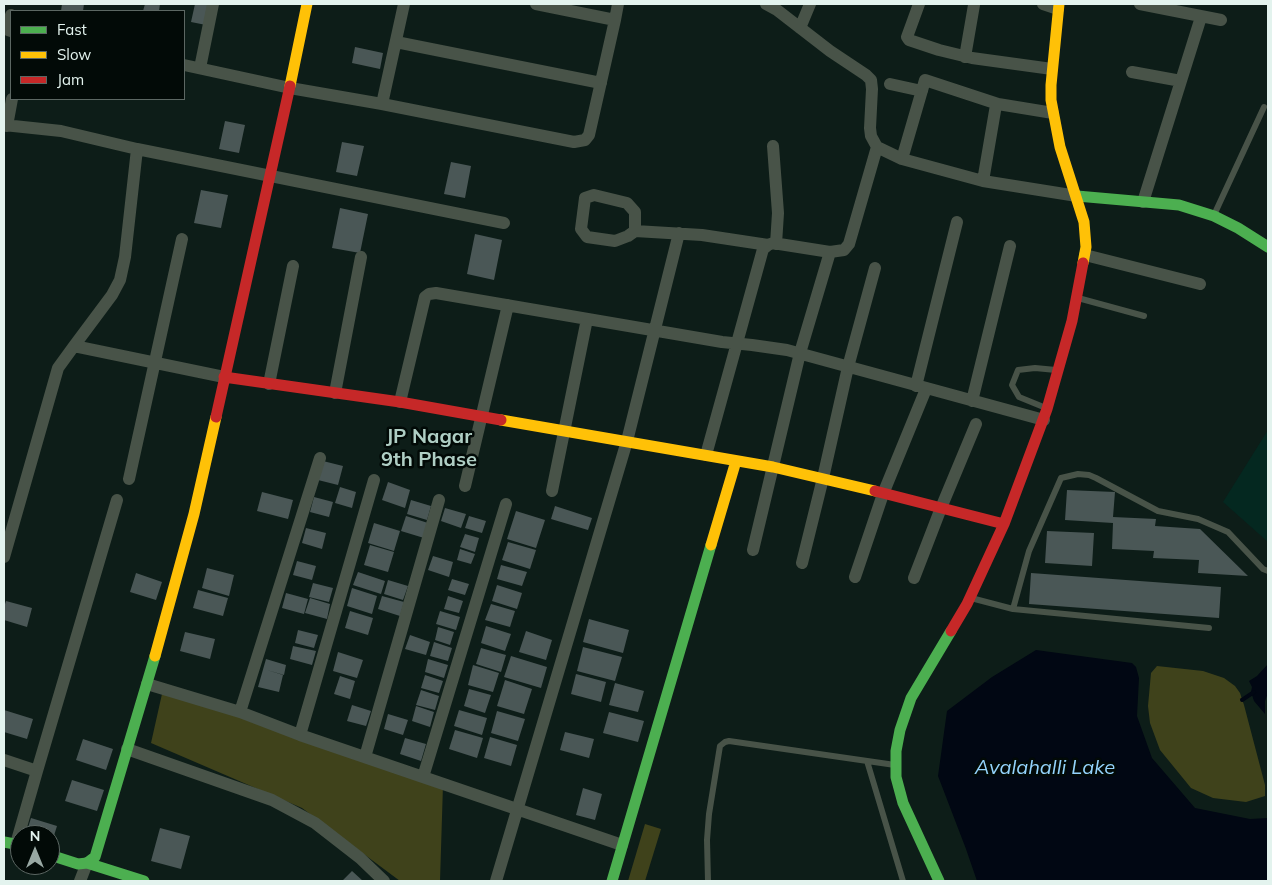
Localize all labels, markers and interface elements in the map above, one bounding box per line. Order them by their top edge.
legend [10,10,185,100]
text: Fast [57,20,87,39]
text: Slow [57,45,91,64]
text: Jam [57,70,84,89]
district label: JP Nagar 9th Phase [381,425,477,472]
water label: Avalahalli Lake [975,756,1115,780]
north arrow [10,825,60,875]
text: N [30,827,40,845]

